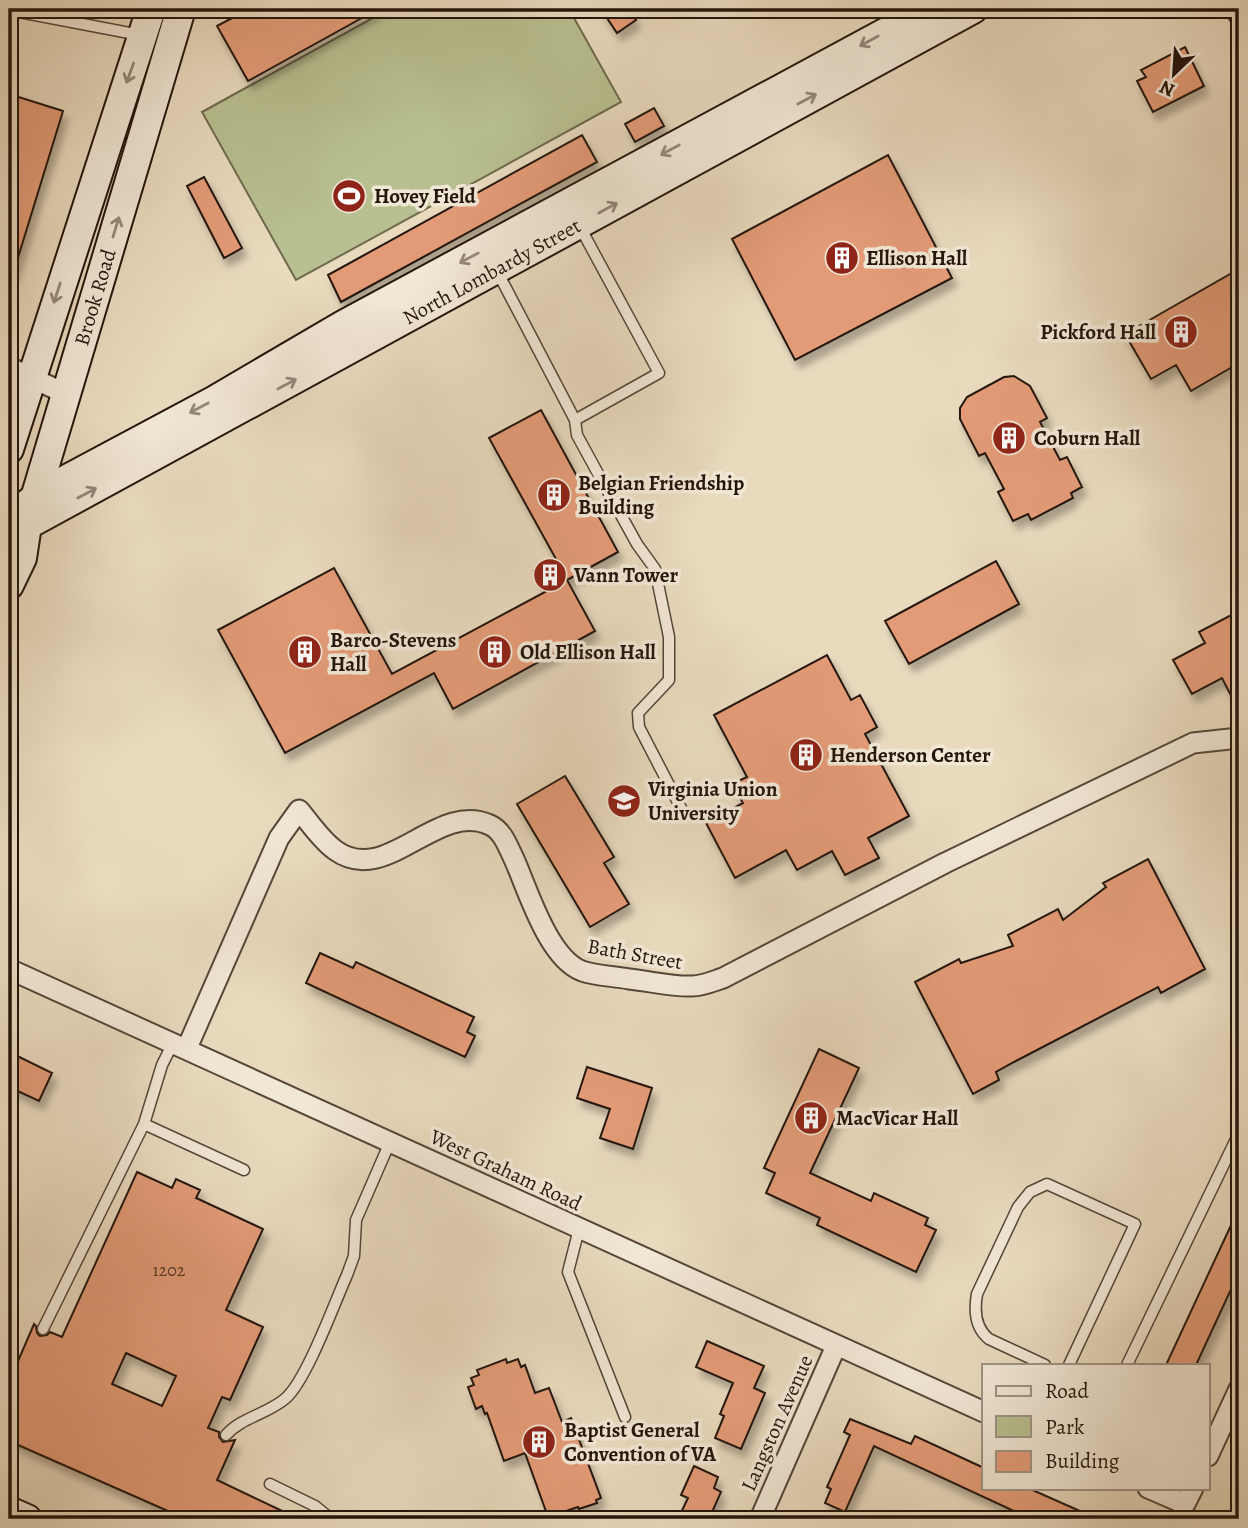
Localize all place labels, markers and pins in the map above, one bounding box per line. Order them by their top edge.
sports icon: Hovey Field [330,177,368,215]
place label: Hovey Field [374,182,476,210]
building icon: Ellison Hall [823,239,861,277]
place label: Ellison Hall [866,244,968,272]
building icon: Pickford Hall [1162,313,1200,351]
place label: Pickford Hall [1040,318,1156,346]
building icon: Coburn Hall [990,419,1028,457]
place label: Coburn Hall [1034,424,1141,452]
place label: Belgian Friendship Building [578,469,744,521]
building icon: Belgian Friendship Building [535,476,573,514]
building icon: Vann Tower [531,556,569,594]
place label: Vann Tower [573,561,678,589]
place label: Barco-Stevens Hall [330,626,456,678]
building icon: Barco-Stevens Hall [286,633,324,671]
building icon: Old Ellison Hall [476,633,514,671]
place label: Old Ellison Hall [520,638,656,666]
building icon: Henderson Center [787,736,825,774]
place label: Henderson Center [830,741,991,769]
place label: Virginia Union University [647,775,778,827]
school or university icon: Virginia Union University [605,782,643,820]
building icon: MacVicar Hall [792,1099,830,1137]
place label: MacVicar Hall [836,1104,959,1132]
place label: Baptist General Convention of VA [564,1416,717,1468]
building icon: Baptist General Convention of VA [520,1423,558,1461]

